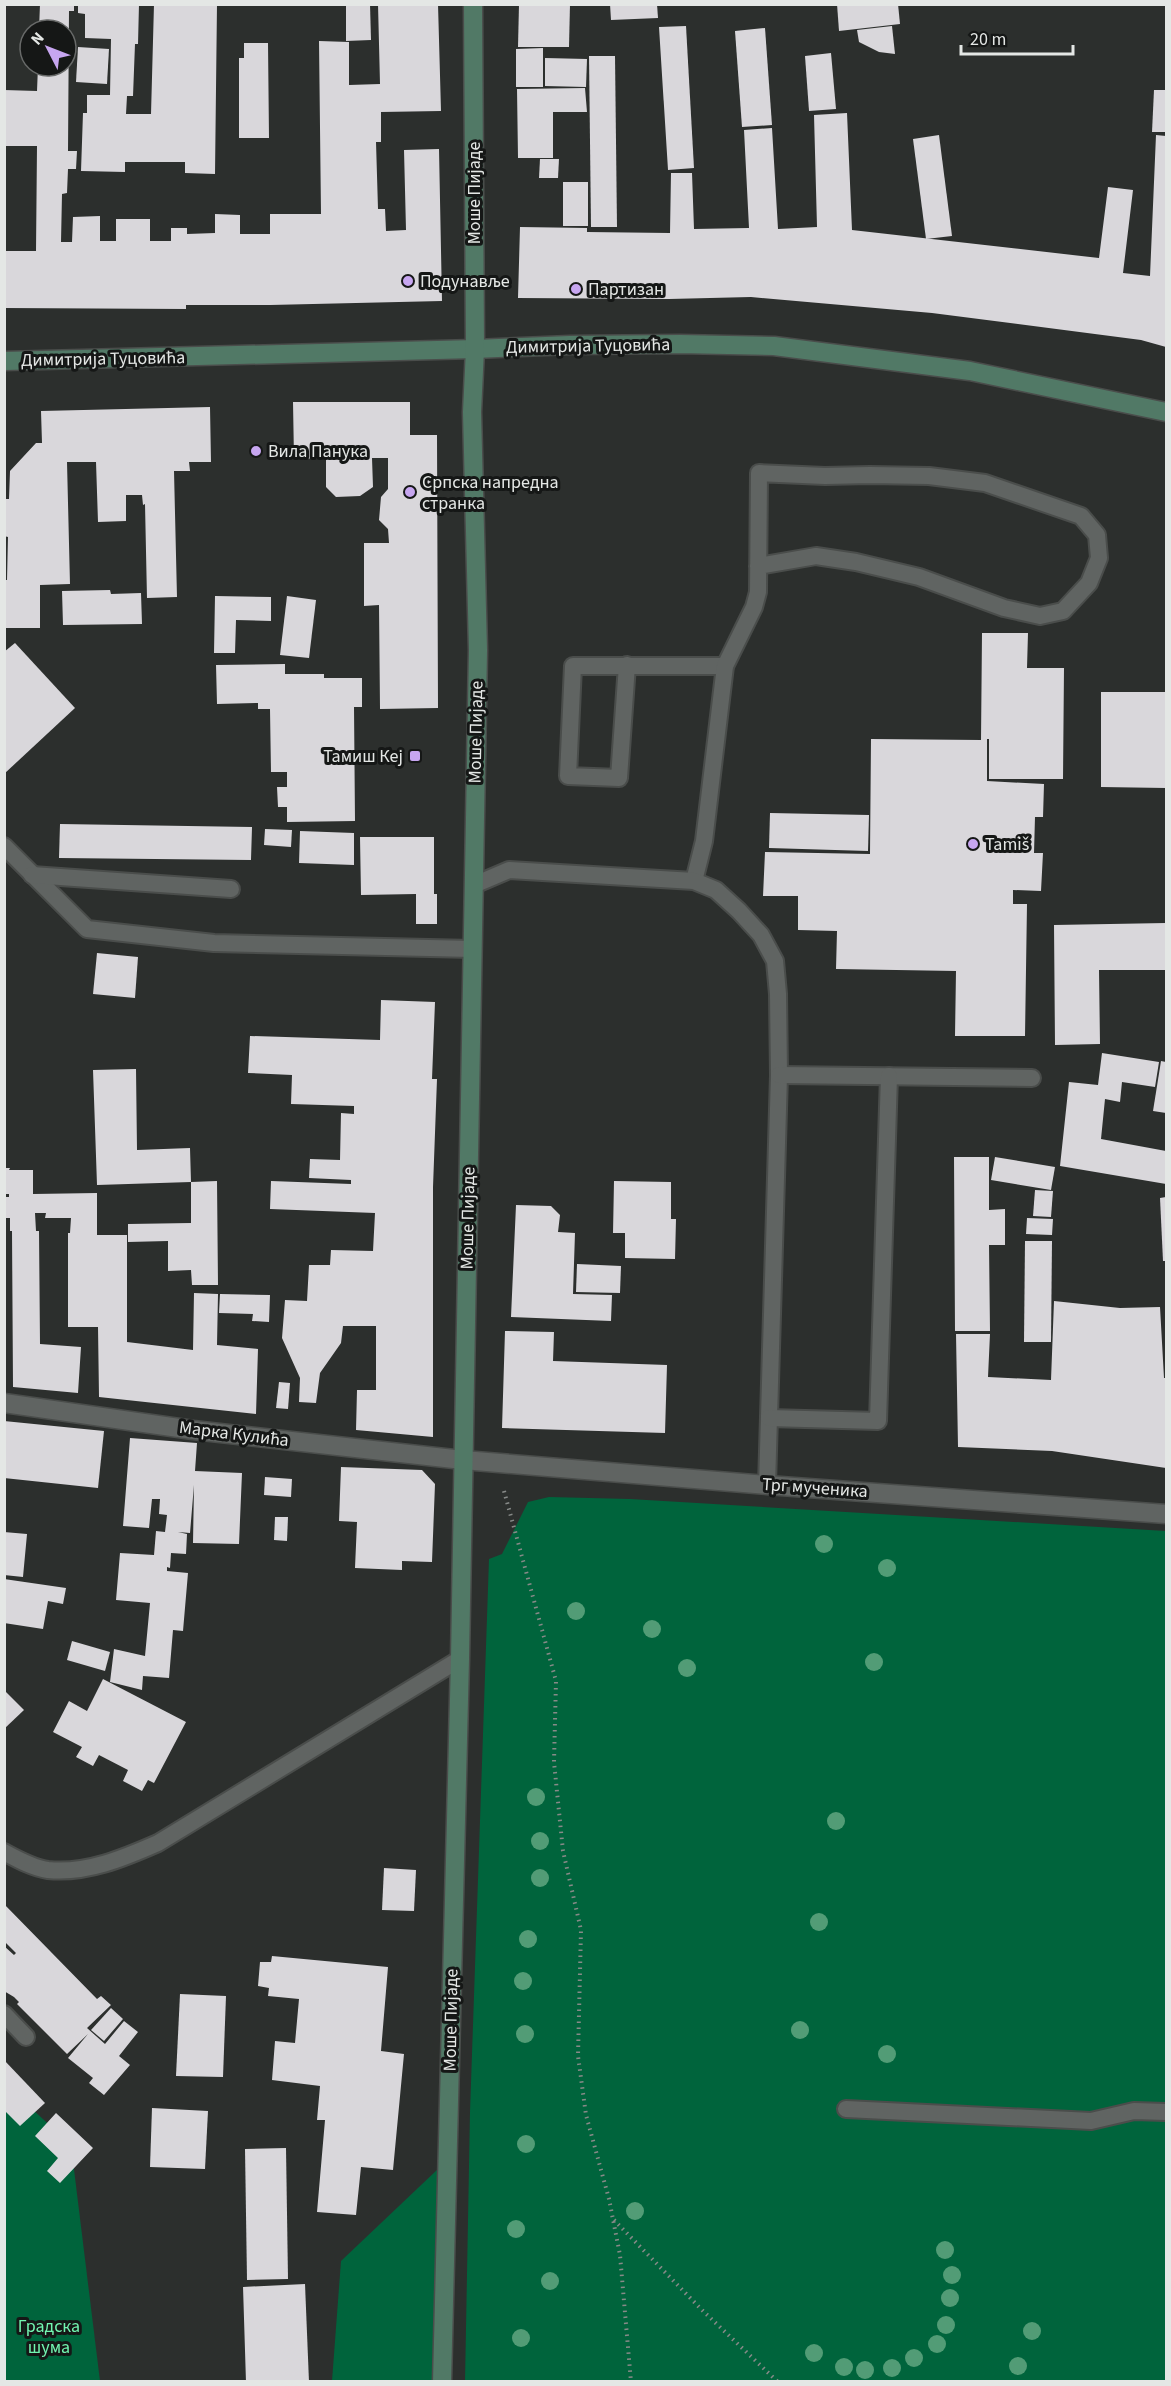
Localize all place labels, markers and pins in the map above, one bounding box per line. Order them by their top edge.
place label: Подунавље [420,269,510,294]
marker: Подунавље [401,274,415,288]
place label: Партизан [588,277,664,302]
marker: Партизан [569,282,583,296]
place label: Вила Панука [268,439,368,464]
marker: Вила Панука [249,444,263,458]
place label: Српска напредна странка [422,470,559,516]
marker: Српска напредна странка [403,485,417,499]
place label: Тамиш Кеј [323,744,403,769]
marker: Тамиш Кеј [408,749,422,763]
place label: Tamiš [985,832,1029,857]
marker: Tamiš [966,837,980,851]

